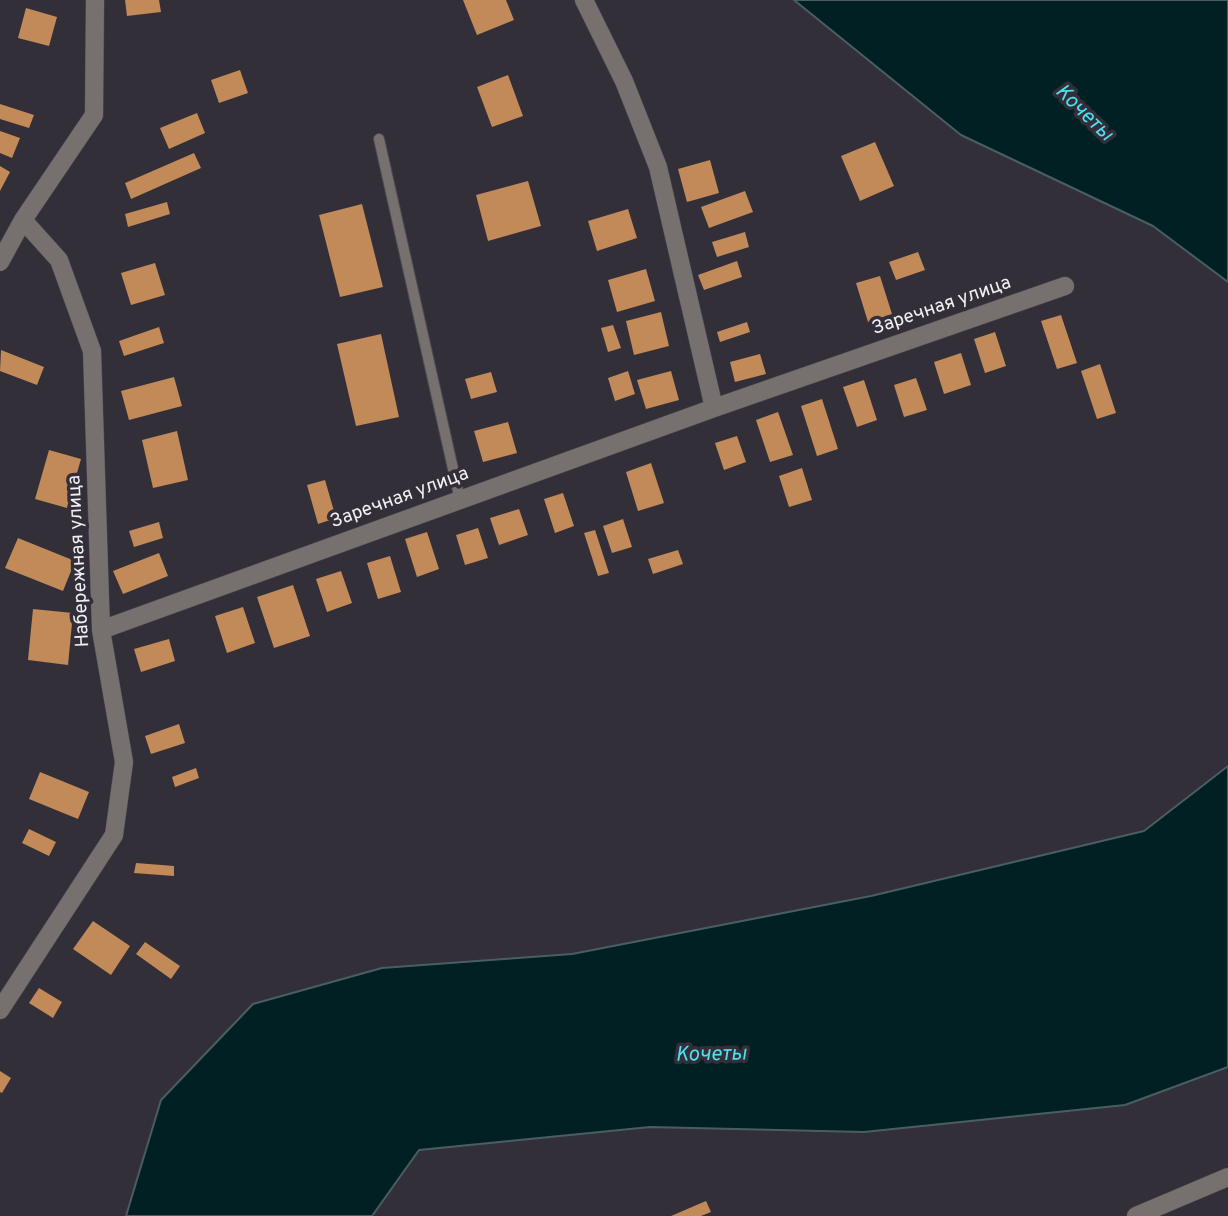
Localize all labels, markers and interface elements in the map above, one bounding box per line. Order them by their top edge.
water label: Кочеты [1049,80,1117,148]
street label: Заречная улица [869,273,1015,341]
street label: Заречная улица [328,463,472,535]
street label: Набережная улица [64,474,96,648]
water label: Кочеты [675,1043,747,1069]

